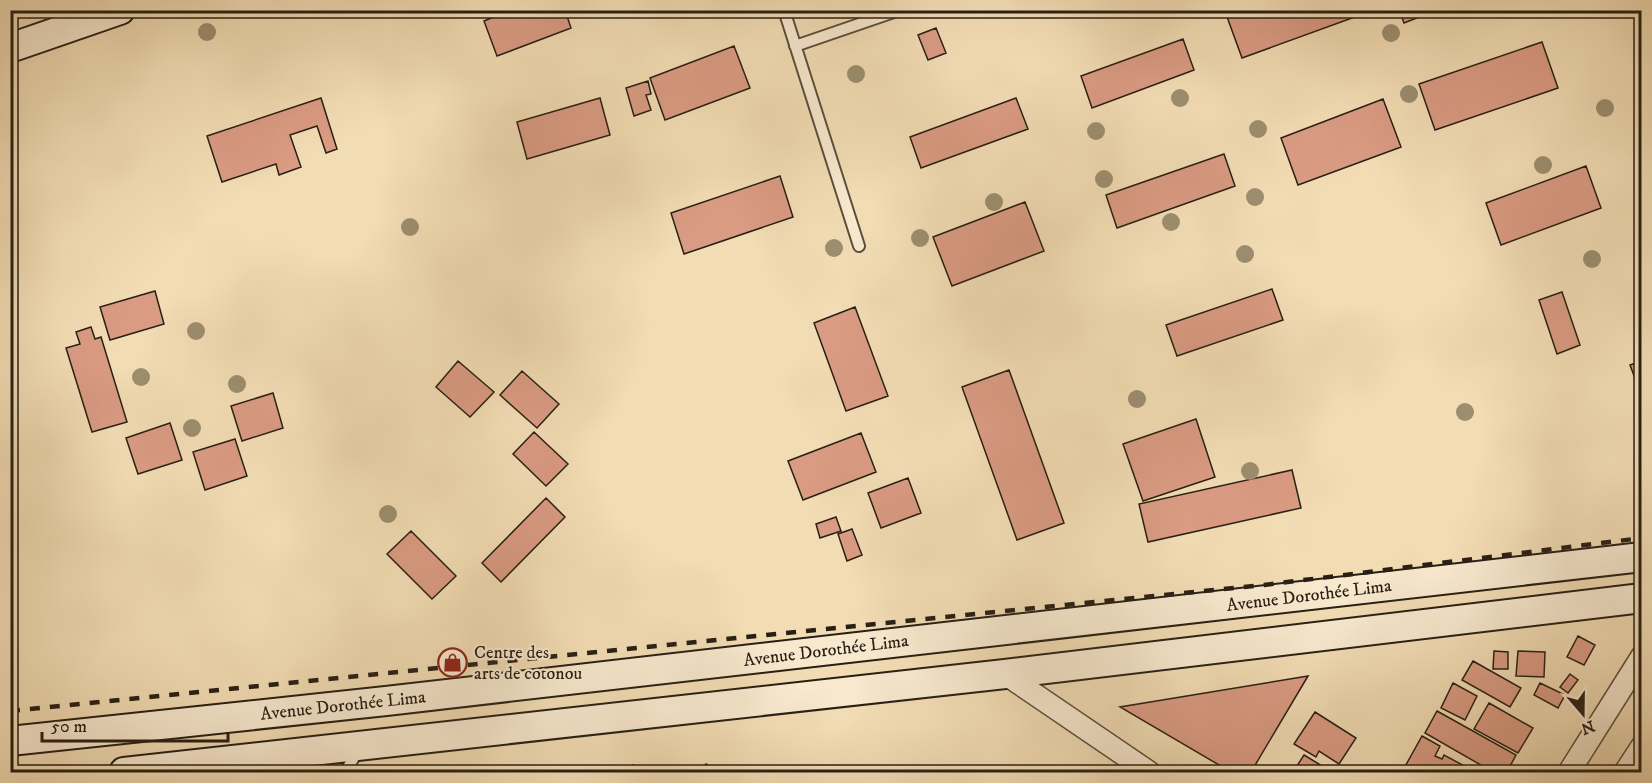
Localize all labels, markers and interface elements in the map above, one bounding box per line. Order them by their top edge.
street label: Avenue Dorothée Lima [1225,575,1393,617]
street label: Avenue Dorothée Lima [742,630,910,672]
place label: Centre des arts de cotonou [474,642,582,685]
shop icon: Centre des arts de cotonou [437,646,469,678]
north arrow [1553,684,1613,744]
street label: Avenue Dorothée Lima [259,686,427,726]
scale bar [42,705,228,743]
text: 50 m [51,716,87,738]
text: N [1578,716,1597,739]

